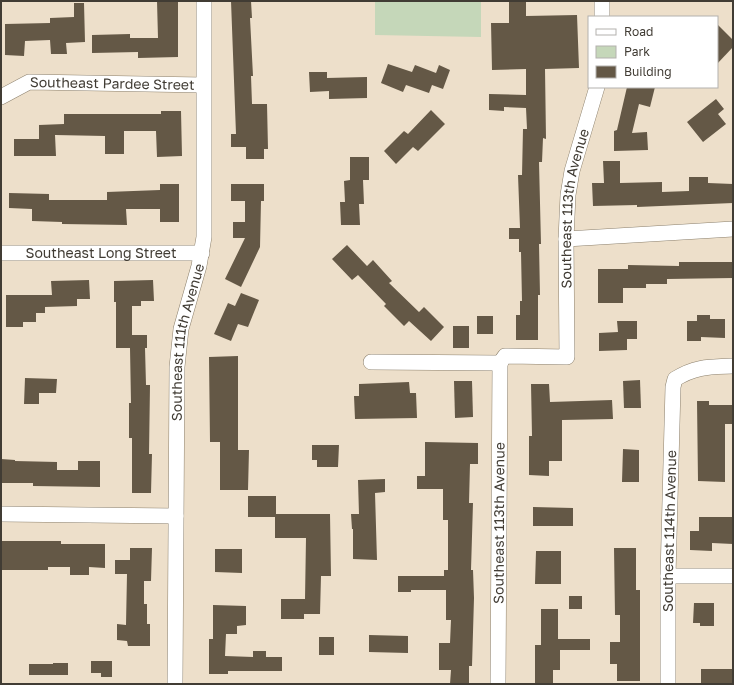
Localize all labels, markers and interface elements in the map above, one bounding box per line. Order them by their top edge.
legend [588,16,718,88]
text: Road [624,24,653,39]
text: Park [624,44,650,59]
text: Building [624,64,672,79]
street label: Southeast Pardee Street [30,73,195,93]
street label: Southeast 113th Avenue [557,126,592,289]
street label: Southeast Long Street [25,244,177,261]
street label: Southeast 111th Avenue [168,261,207,421]
street label: Southeast 113th Avenue [489,442,508,604]
street label: Southeast 114th Avenue [659,450,679,612]

